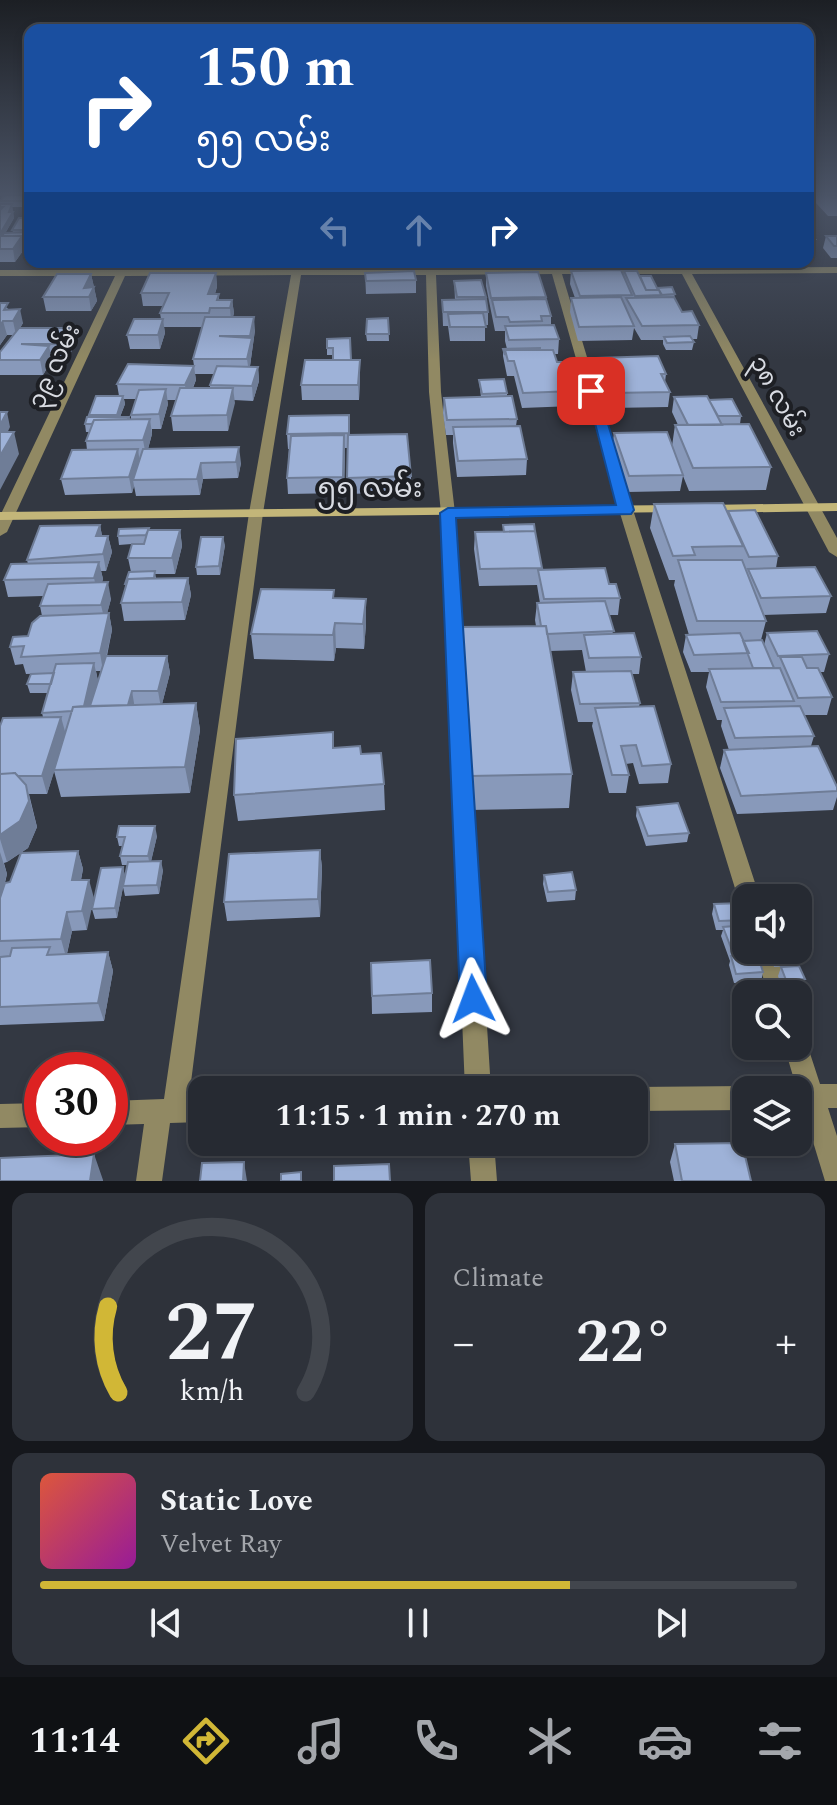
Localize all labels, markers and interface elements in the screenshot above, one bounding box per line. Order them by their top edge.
text: 150 m [196,26,355,111]
icon: right [64,56,168,160]
text: ၅၅ လမ်း [196,113,331,168]
icon: left [313,208,357,252]
icon: ahead [397,208,441,252]
icon: right [481,208,525,252]
street label: ၃၉ လမ်း [20,318,90,415]
street label: ၃၈ လမ်း [740,349,814,444]
pin [557,357,625,425]
icon: arrive [569,369,613,413]
street label: ၅၅ လမ်း [318,467,422,510]
map controls [732,884,812,1156]
button: sound [732,884,812,964]
position arrow [431,957,515,1041]
button: search [732,980,812,1060]
speed limit sign: 30 [24,1052,128,1156]
button: layers [732,1076,812,1156]
text: 11:15 · 1 min · 270 m [275,1093,561,1139]
text: Climate [453,1258,544,1298]
text: 27 [166,1271,259,1398]
text: 22° [576,1297,673,1389]
text: − [453,1310,475,1377]
text: + [775,1310,797,1377]
text: km/h [180,1370,244,1413]
text: Static Love [160,1478,313,1524]
text: Velvet Ray [160,1524,281,1564]
icon: previous [144,1601,188,1645]
icon: pause [396,1601,440,1645]
icon: next [649,1601,693,1645]
icon: directions [178,1713,234,1769]
icon: music [293,1713,349,1769]
icon: phone [408,1713,464,1769]
icon: climate [522,1713,578,1769]
icon: car [637,1713,693,1769]
icon: filters [752,1713,808,1769]
text: 11:14 [29,1714,120,1769]

